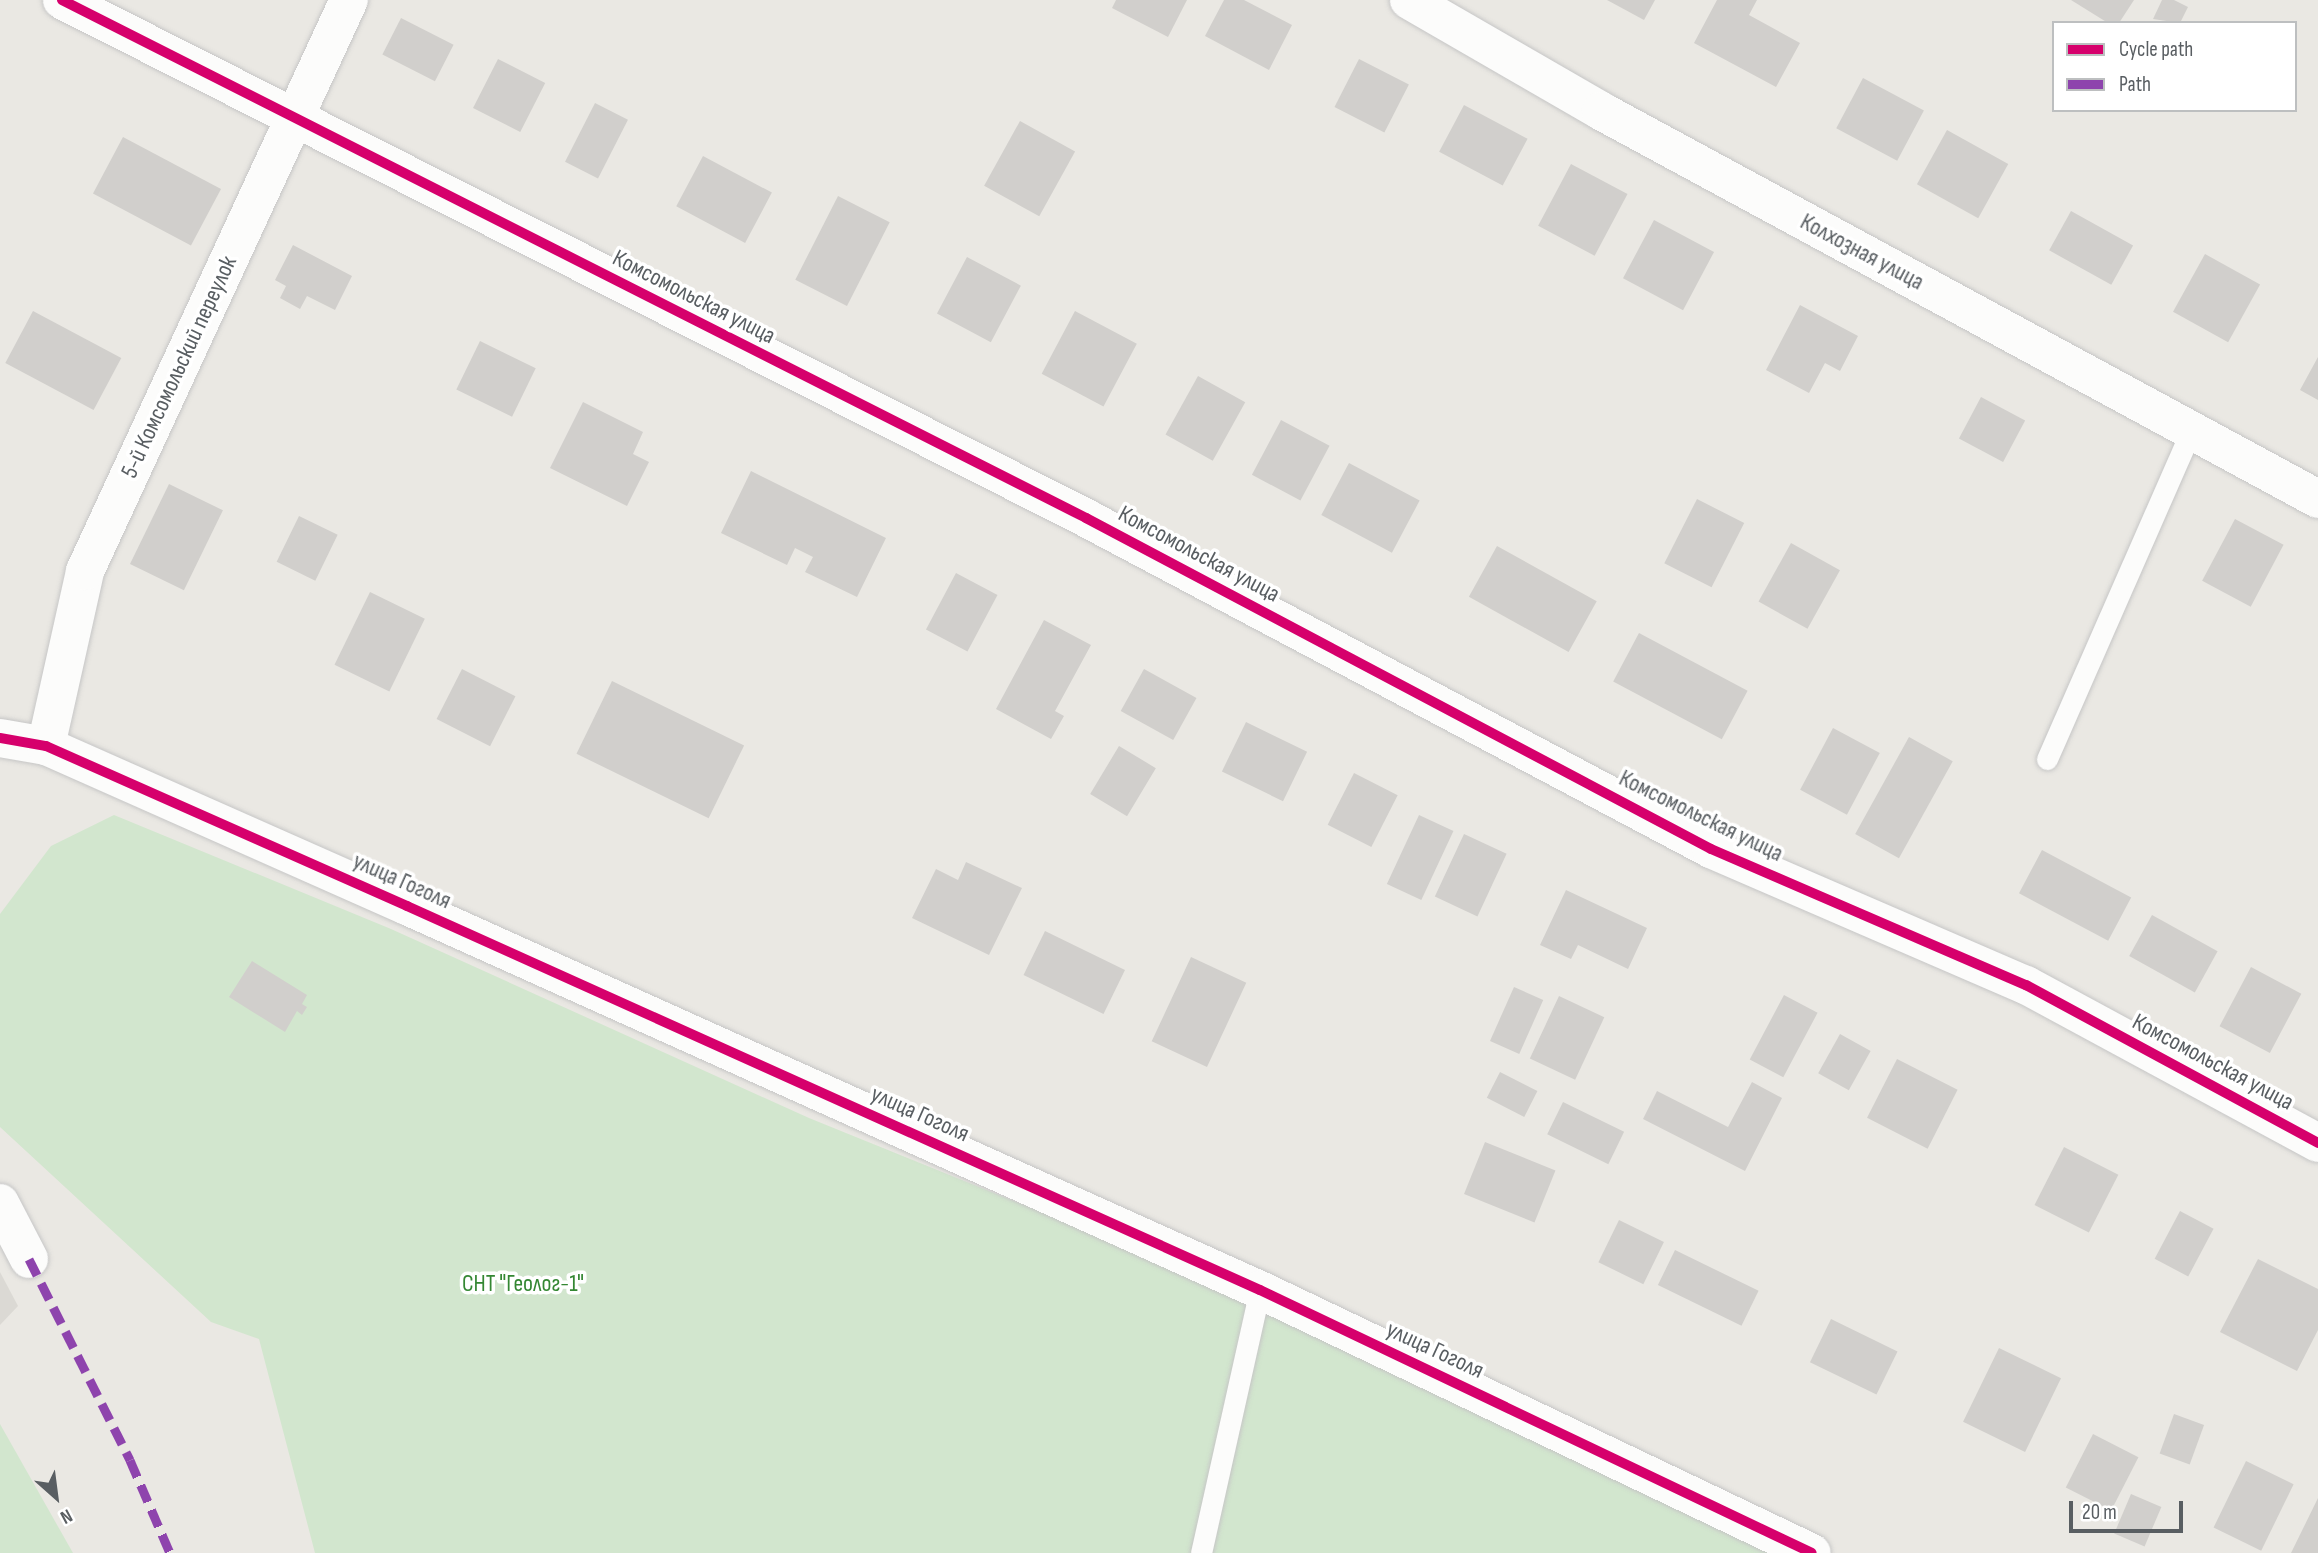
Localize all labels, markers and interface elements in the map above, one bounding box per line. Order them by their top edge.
legend [2052,21,2297,112]
text: Cycle path [2119,37,2193,62]
text: Path [2119,72,2151,97]
street label: Колхозная улица [1795,207,1929,297]
street label: Комсомольская улица [608,244,780,350]
street label: 5-й Комсомольский переулок [115,251,243,483]
street label: Комсомольская улица [1113,499,1285,609]
street label: Комсомольская улица [1614,764,1788,868]
street label: улица Гоголя [348,847,456,915]
street label: Комсомольская улица [2127,1007,2299,1117]
street label: улица Гоголя [866,1080,974,1148]
park label: СНТ "Геолог-1" [462,1270,584,1298]
street label: улица Гоголя [1382,1315,1488,1385]
north arrow [21,1462,91,1532]
scale bar [2073,1486,2187,1530]
text: 20 m [2082,1500,2117,1525]
text: N [56,1503,76,1529]

